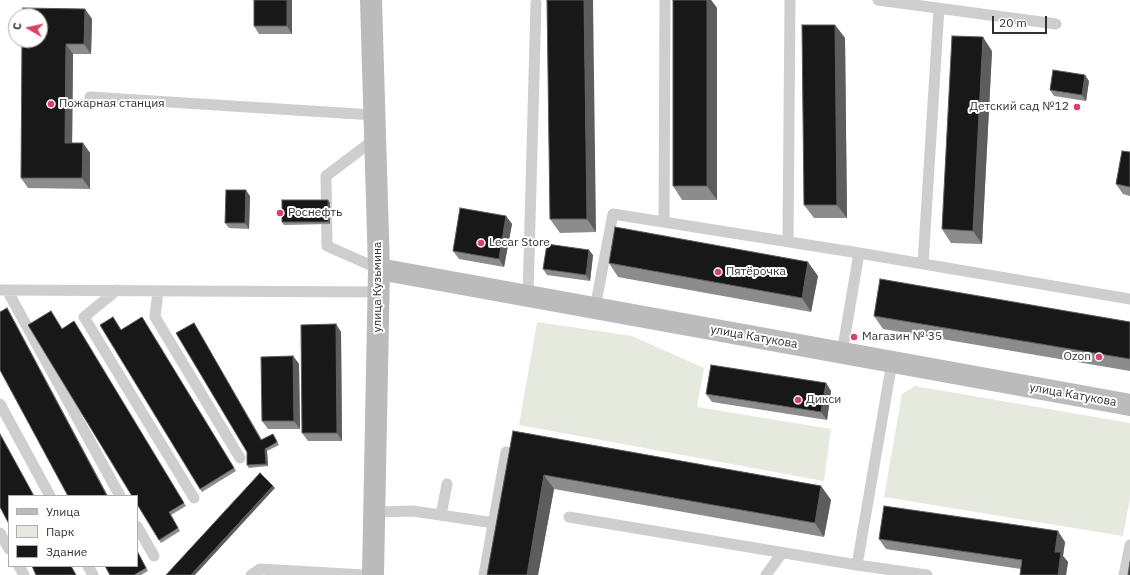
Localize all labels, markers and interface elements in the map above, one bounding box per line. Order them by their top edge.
north arrow [8,8,48,48]
scale bar [994,8,1049,34]
text: 20 m [999,15,1027,30]
text: С [10,22,25,31]
place label: Пожарная станция [59,97,165,111]
marker: Пожарная станция [46,99,56,109]
place label: Детский сад №12 [969,100,1069,114]
marker: Детский сад №12 [1072,102,1082,112]
place label: Роснефть [288,206,342,220]
marker: Роснефть [275,208,285,218]
place label: Lecar Store [489,236,550,250]
marker: Lecar Store [476,238,486,248]
street label: улица Кузьмина [371,242,385,332]
place label: Пятёрочка [726,265,786,279]
marker: Пятёрочка [713,267,723,277]
street label: улица Катукова [709,322,799,352]
place label: Магазин № 35 [862,330,942,344]
marker: Магазин № 35 [849,332,859,342]
place label: Ozon [1064,350,1091,364]
marker: Ozon [1094,352,1104,362]
street label: улица Катукова [1028,380,1118,410]
place label: Дикси [806,393,841,407]
marker: Дикси [793,395,803,405]
legend [8,495,138,567]
text: Улица [46,504,80,519]
text: Парк [46,524,74,539]
text: Здание [46,544,87,559]

